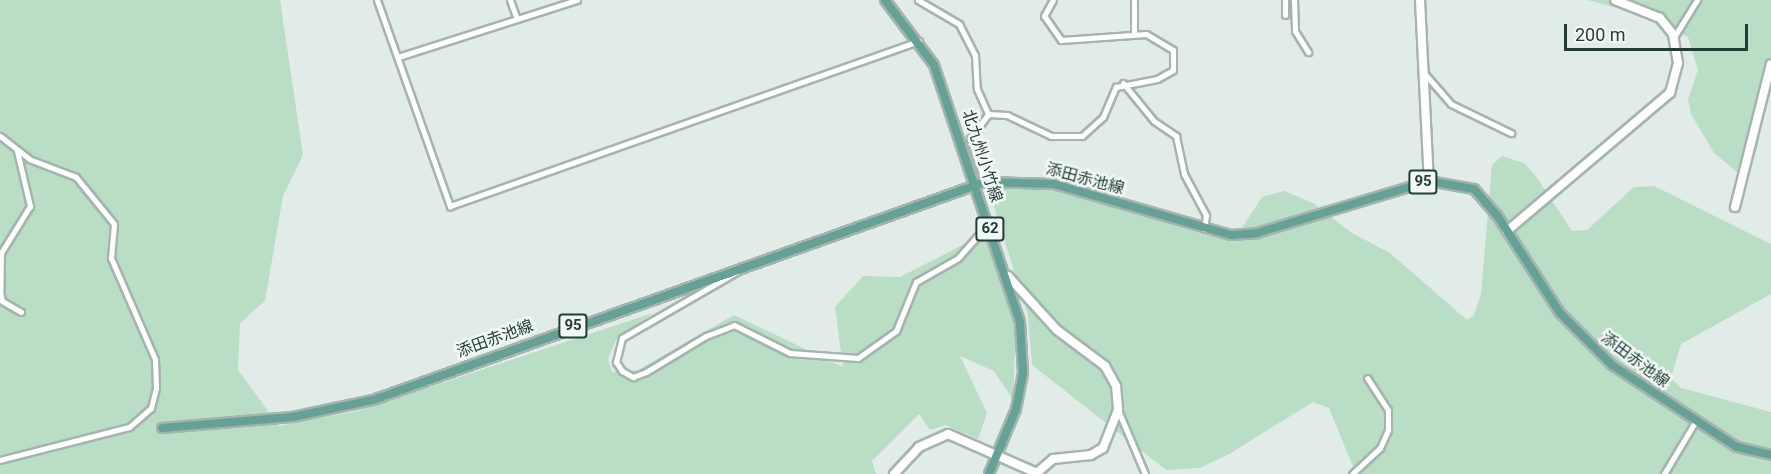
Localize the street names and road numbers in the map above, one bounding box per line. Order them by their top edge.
street label: 北九州小竹線 [958,107,1006,205]
street label: 添田赤池線 [1044,159,1126,199]
road number: 95 [1408,170,1438,194]
road number: 62 [975,217,1005,241]
road number: 95 [558,314,588,338]
street label: 添田赤池線 [454,316,536,362]
street label: 添田赤池線 [1597,328,1673,392]

